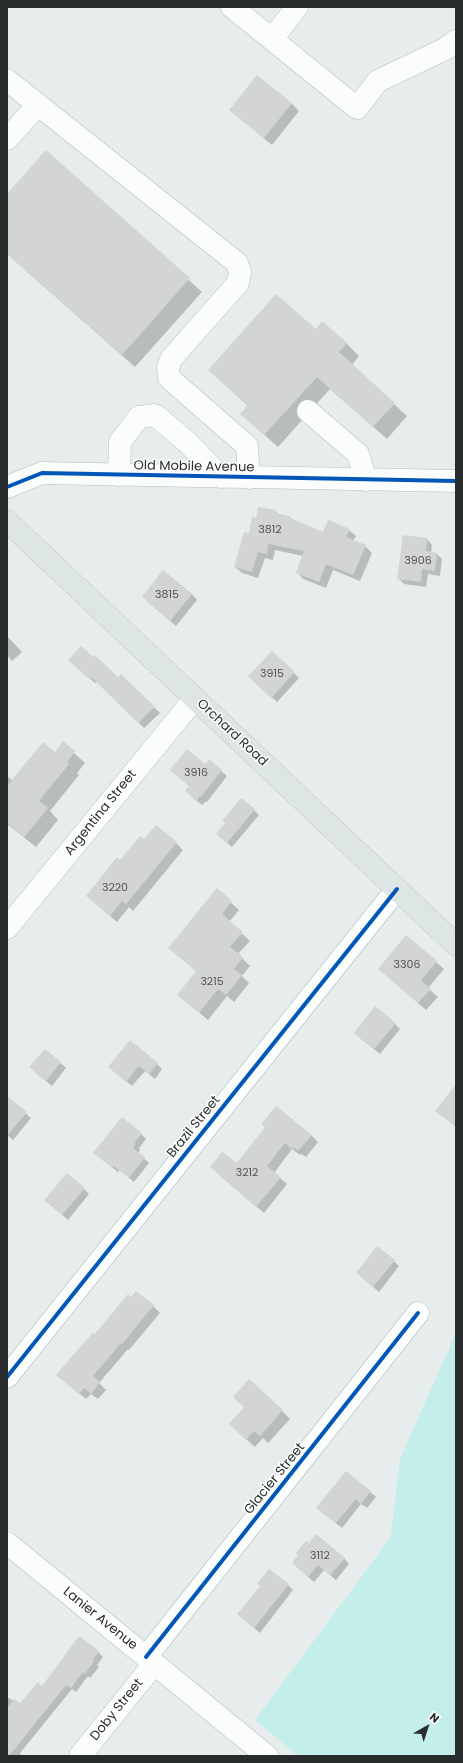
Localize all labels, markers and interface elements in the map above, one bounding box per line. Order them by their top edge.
street label: Old Mobile Avenue [134,458,254,476]
house number: 3812 [258,523,282,537]
house number: 3906 [404,554,432,568]
house number: 3815 [155,588,179,602]
house number: 3915 [260,667,284,681]
street label: Orchard Road [193,696,271,770]
house number: 3916 [184,766,208,780]
street label: Argentina Street [62,767,140,859]
house number: 3220 [102,881,128,895]
house number: 3306 [394,958,420,972]
house number: 3215 [200,975,224,989]
street label: Brazil Street [164,1093,224,1161]
house number: 3212 [236,1166,258,1180]
street label: Glacier Street [241,1440,309,1518]
house number: 3112 [310,1549,330,1563]
street label: Lanier Avenue [60,1584,140,1654]
street label: Doby Street [87,1676,147,1744]
north arrow [407,1707,447,1747]
text: N [426,1709,443,1726]

